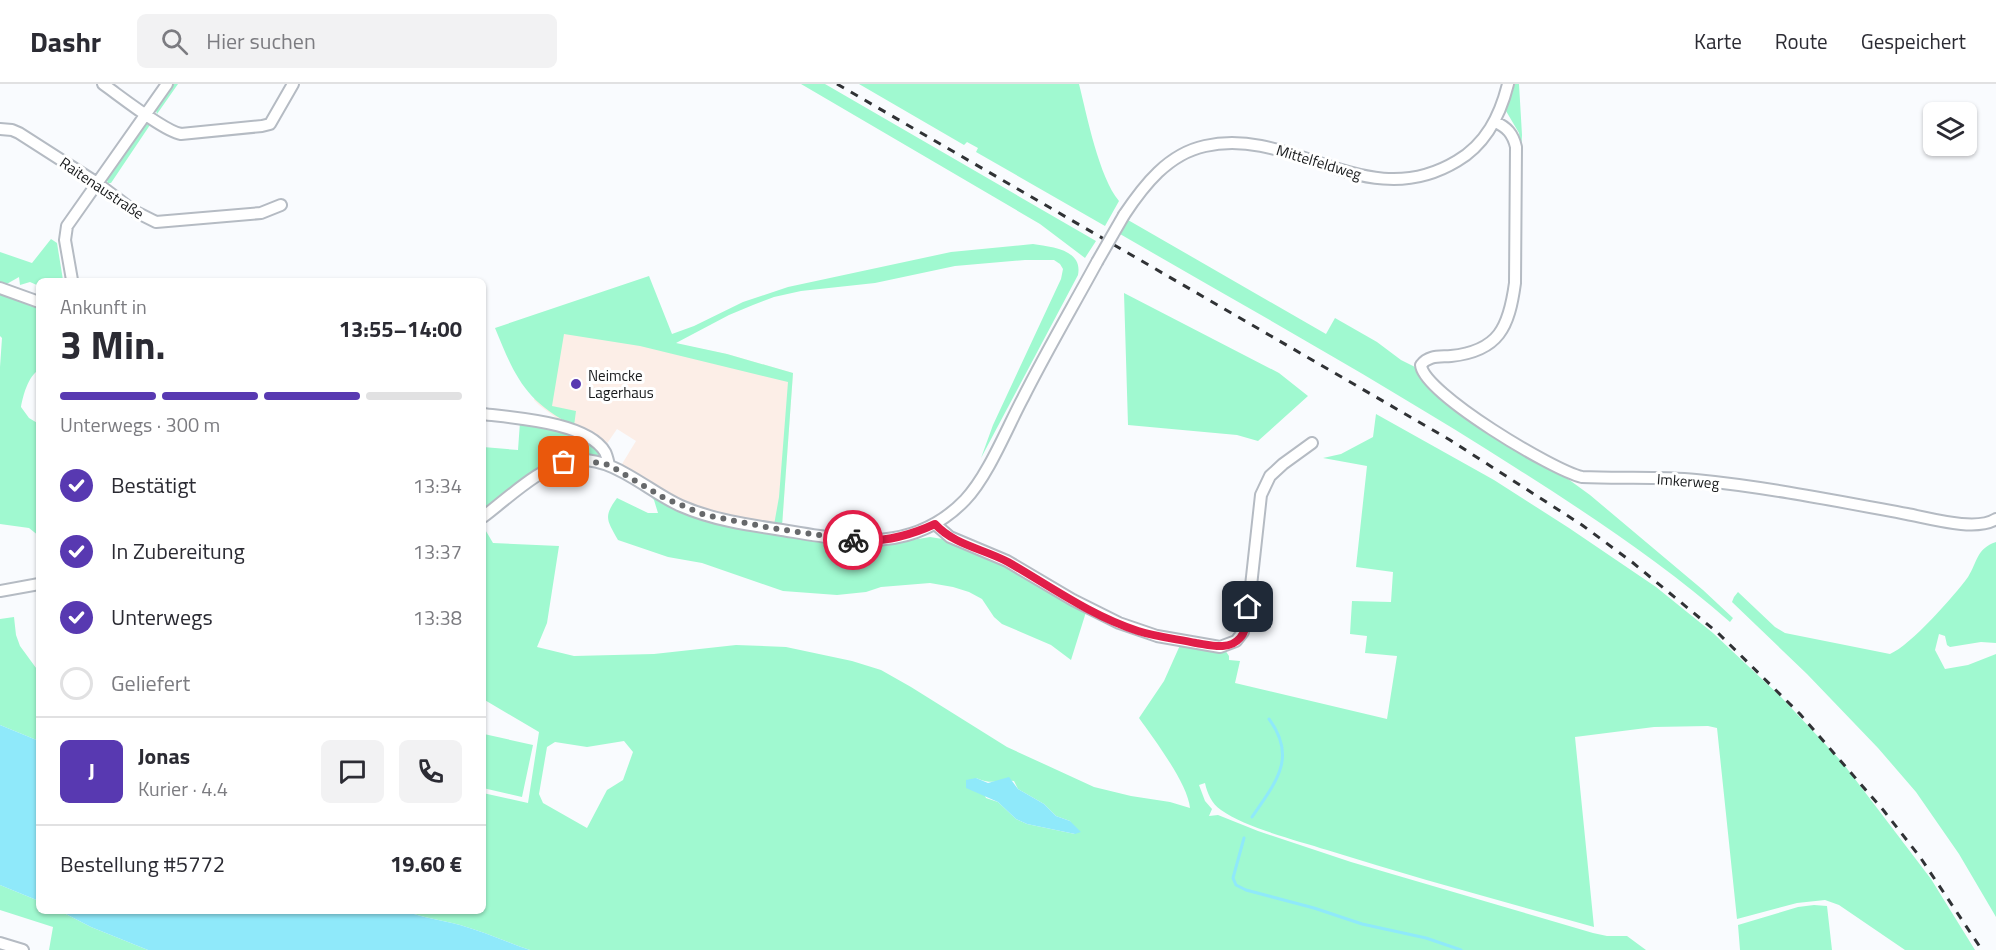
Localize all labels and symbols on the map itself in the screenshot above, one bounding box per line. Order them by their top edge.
street label: Mittelfeldweg [1274,138,1365,186]
street label: Raitenaustraße [55,151,149,225]
place label: Neimcke Lagerhaus [588,364,654,404]
marker: Neimcke Lagerhaus [569,377,583,391]
pin [538,436,589,487]
street label: Imkerweg [1656,467,1720,495]
courier [823,510,883,570]
pin [1222,581,1273,632]

